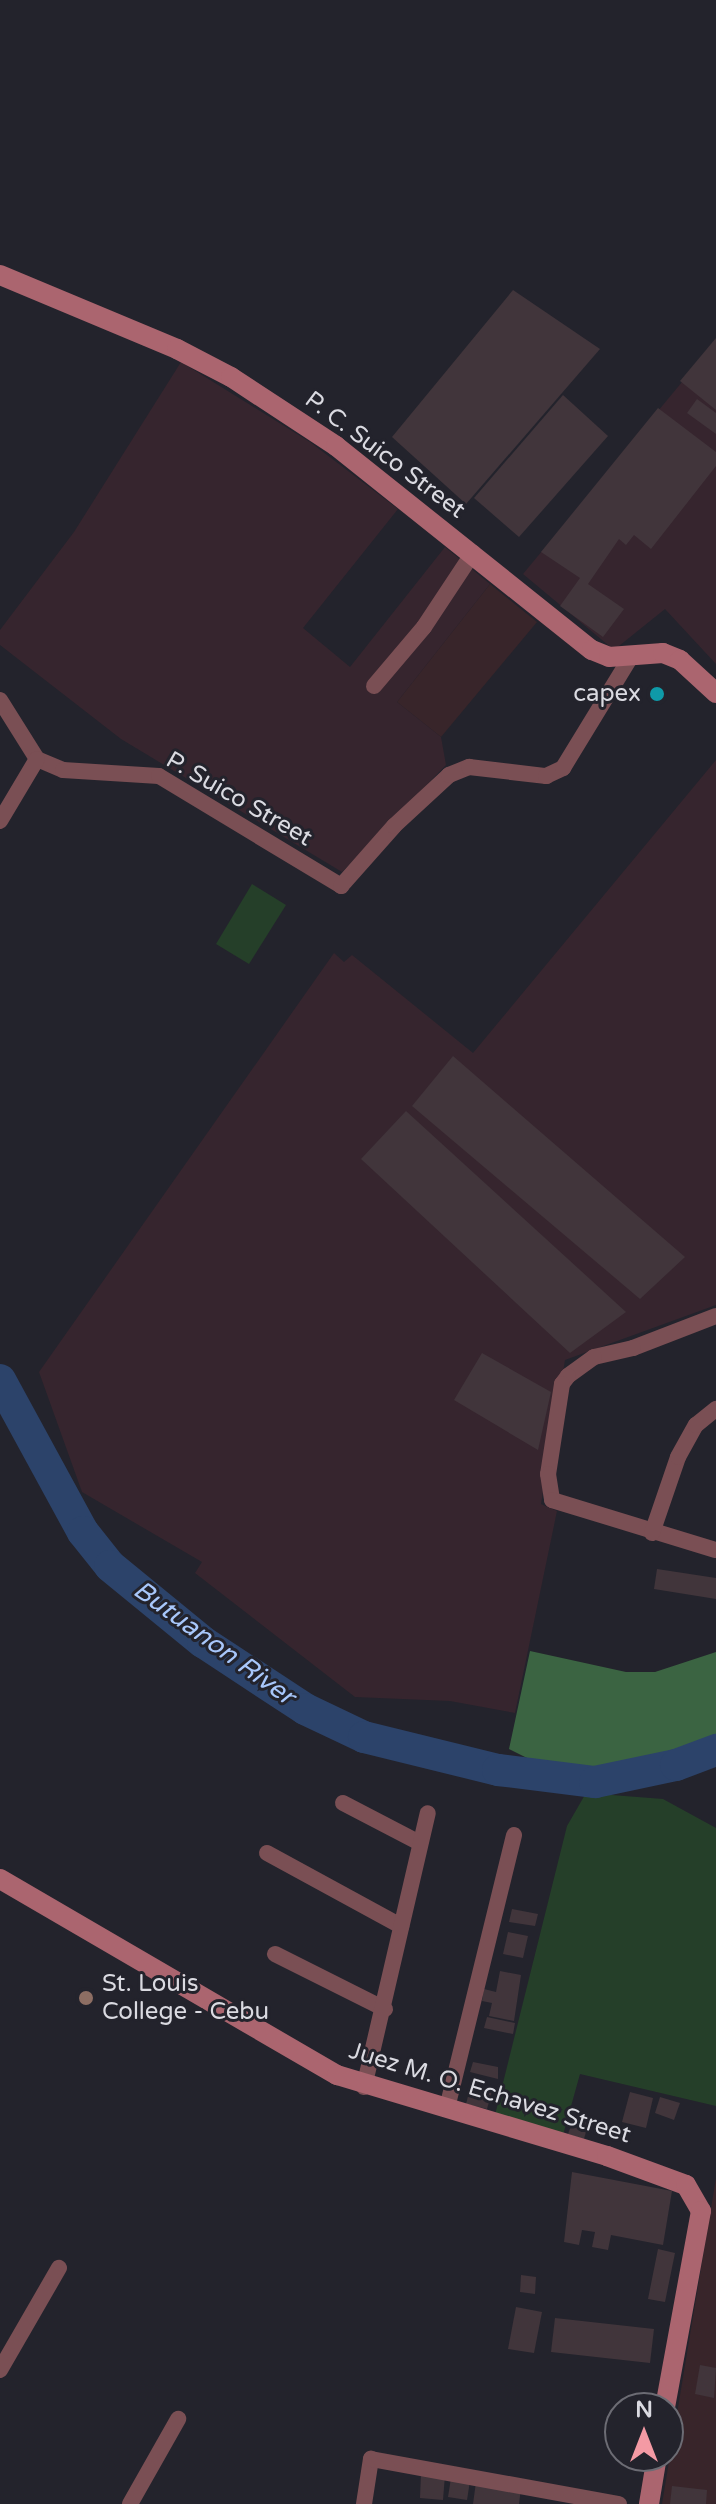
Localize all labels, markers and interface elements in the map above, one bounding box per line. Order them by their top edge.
street label: P. C. Suico Street [299,385,471,525]
place label: capex [573,680,641,708]
marker: capex [648,685,666,703]
street label: P. Suico Street [161,746,317,852]
water label: Butuanon River [127,1574,301,1712]
place label: St. Louis College - Cebu [102,1970,269,2026]
marker: St. Louis College - Cebu [77,1989,95,2007]
street label: Juez M. O. Echavez Street [346,2036,634,2150]
north arrow [604,2392,684,2472]
text: N [635,2397,653,2423]

